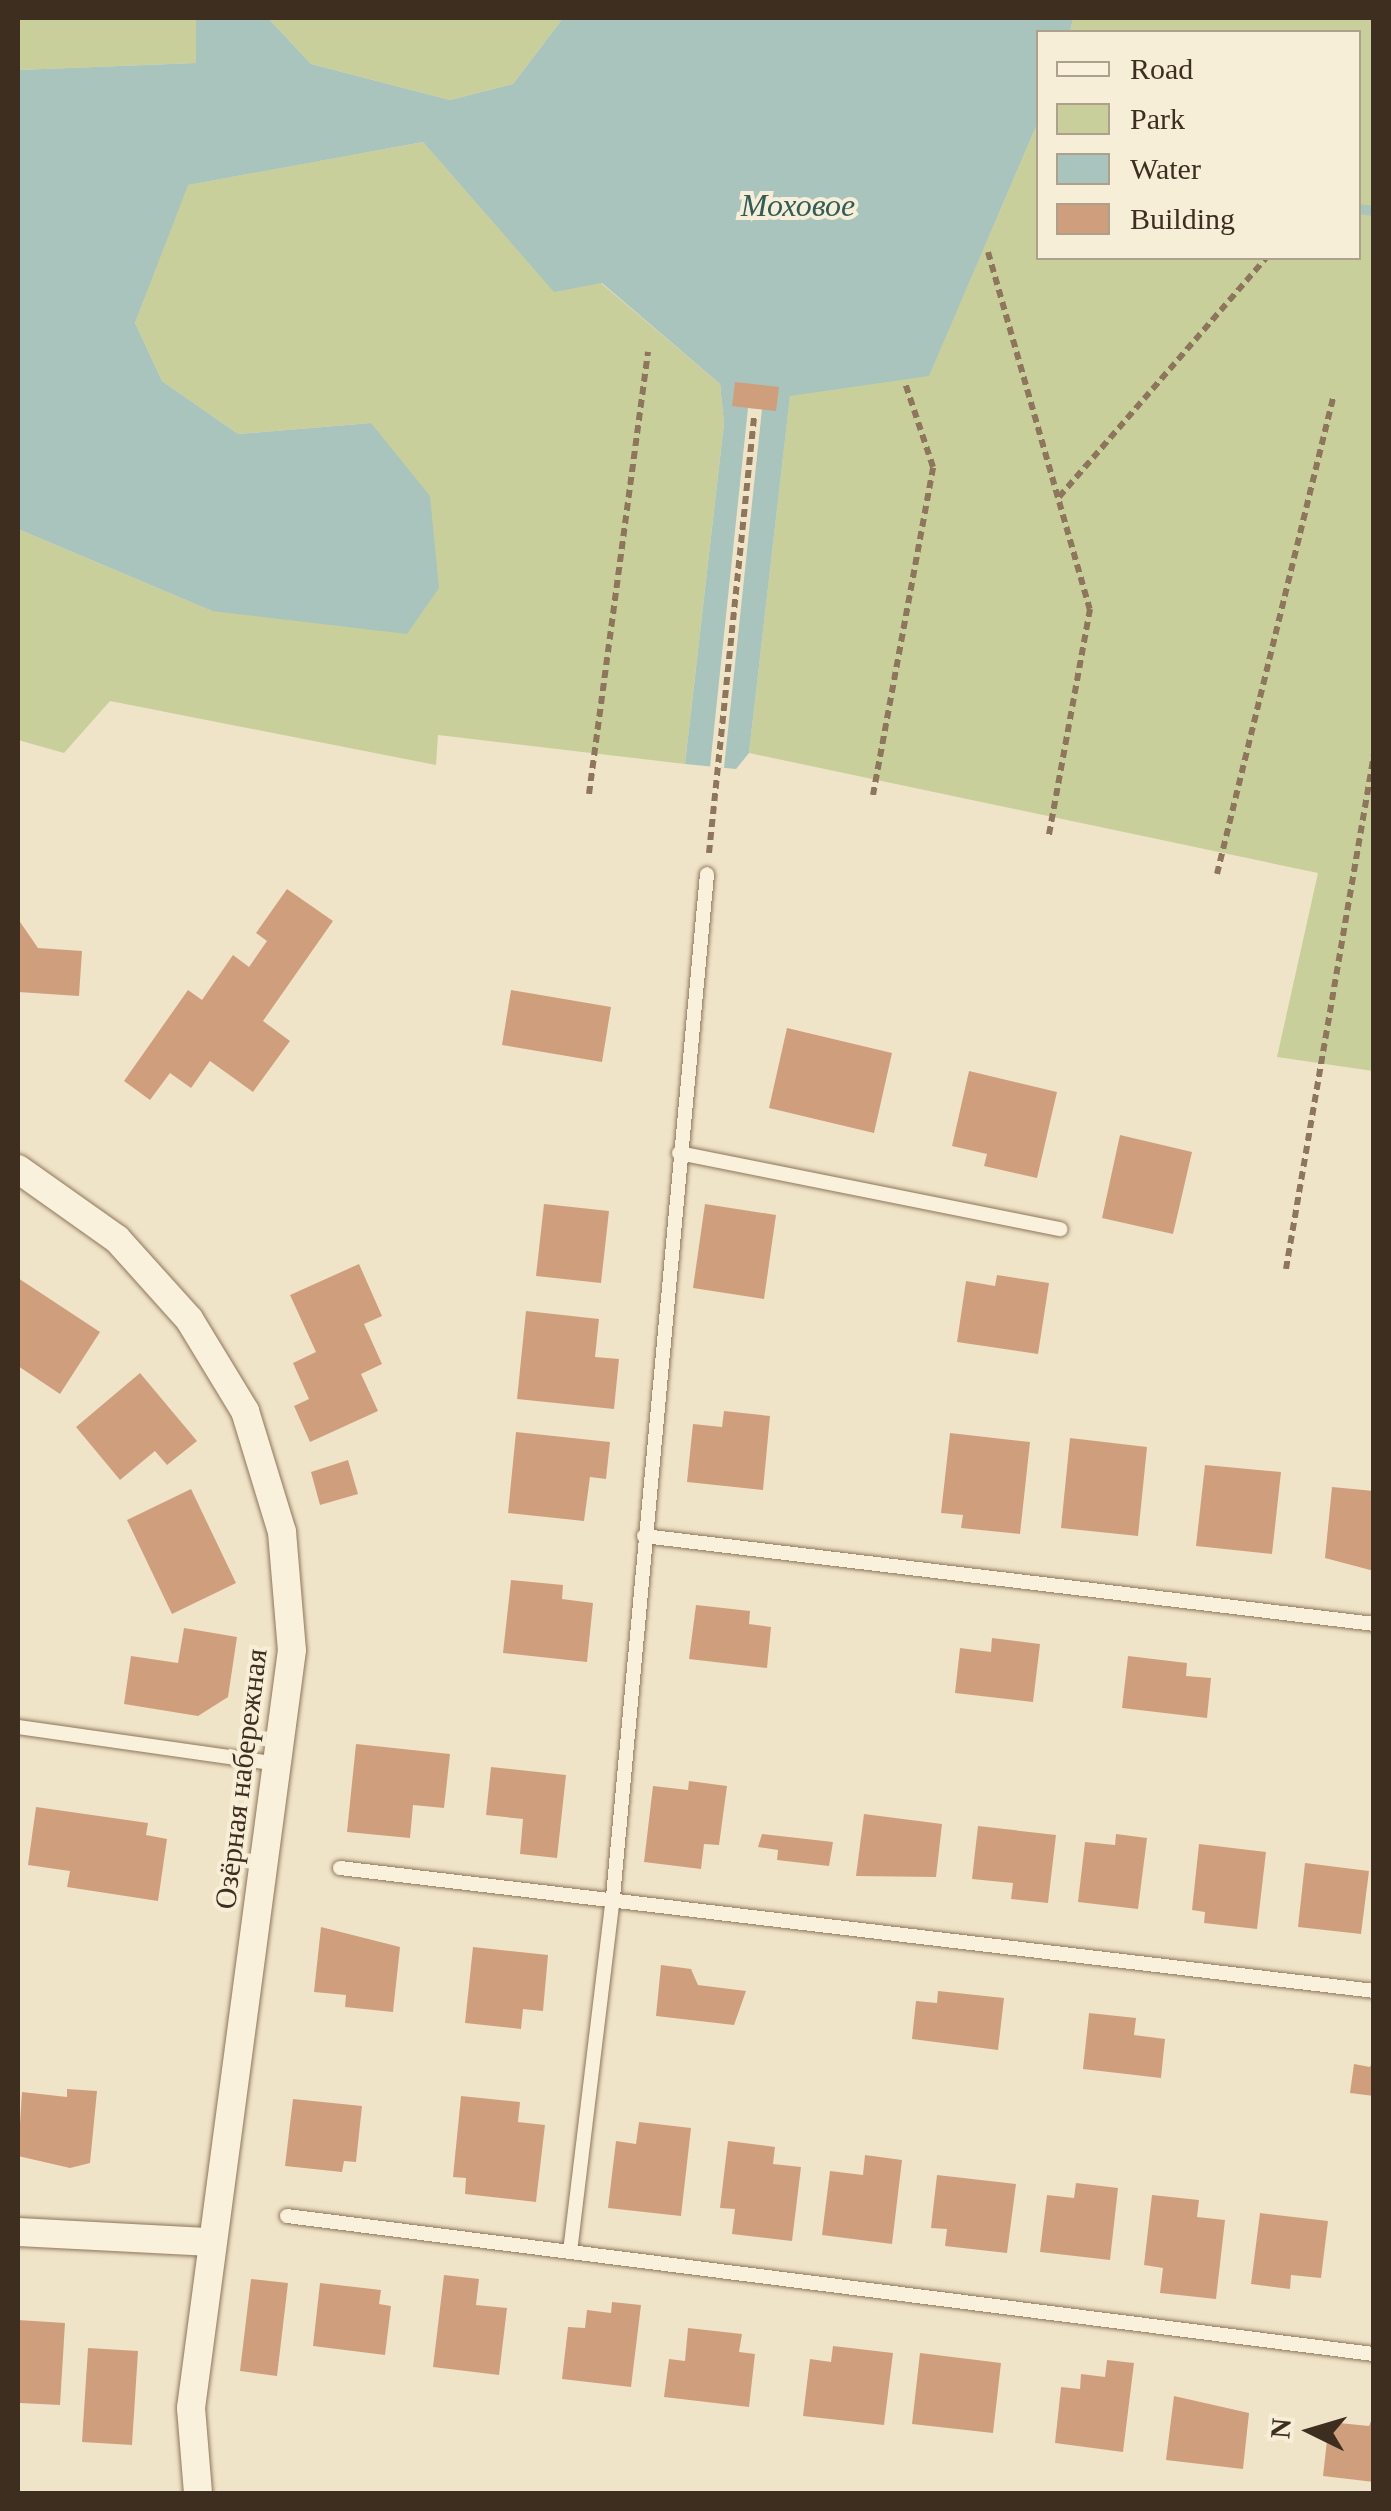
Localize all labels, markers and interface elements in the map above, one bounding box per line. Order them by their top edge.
legend [1036,30,1361,260]
text: Road [1130,52,1193,85]
text: Park [1130,102,1185,135]
text: Water [1130,152,1201,185]
water label: Моховое [741,186,855,224]
text: Building [1130,202,1235,235]
street label: Озёрная набережная [207,1647,275,1911]
north arrow [1261,2381,1361,2481]
text: N [1264,2417,1297,2440]

